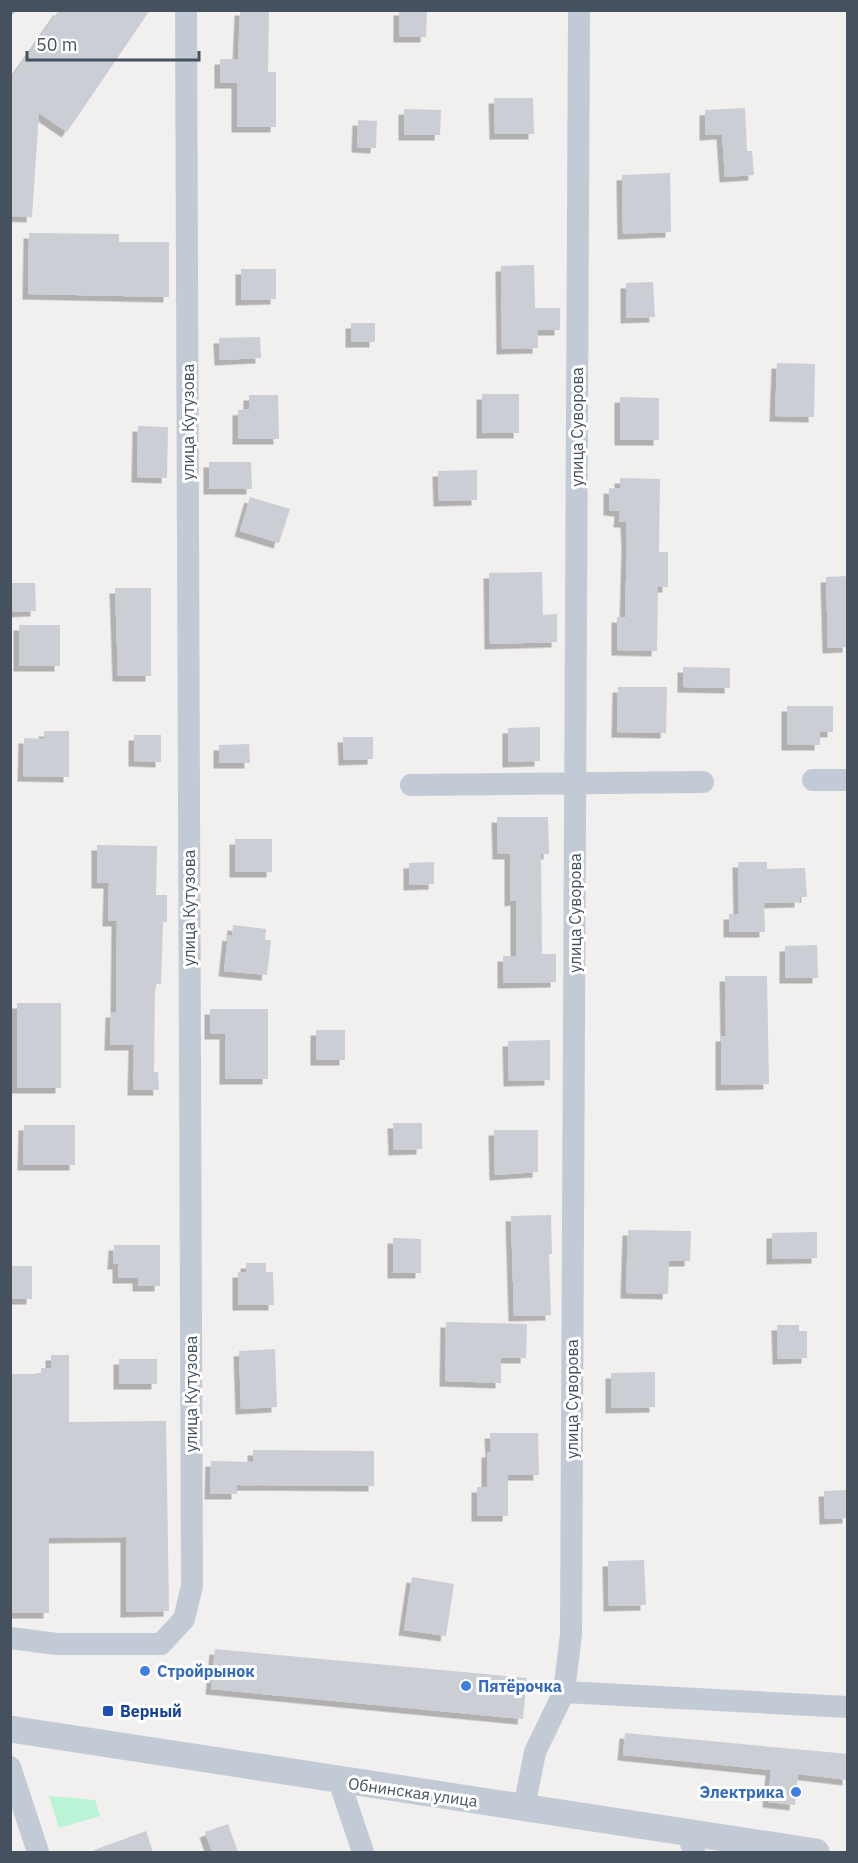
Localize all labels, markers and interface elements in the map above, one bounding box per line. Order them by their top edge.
scale bar [27,24,200,62]
text: 50 m [36,33,78,56]
street label: улица Кутузова [178,363,198,480]
street label: улица Суворова [567,367,587,487]
street label: улица Кутузова [179,849,199,966]
street label: улица Суворова [565,853,585,973]
street label: улица Кутузова [181,1335,201,1452]
street label: улица Суворова [562,1339,582,1459]
place label: Стройрынок [157,1661,255,1681]
marker: Стройрынок [138,1664,152,1678]
place label: Пятёрочка [478,1676,562,1696]
marker: Пятёрочка [459,1679,473,1693]
place label: Верный [120,1701,182,1721]
marker: Верный [101,1704,115,1718]
street label: Обнинская улица [347,1773,479,1811]
place label: Электрика [700,1782,784,1802]
marker: Электрика [789,1785,803,1799]

